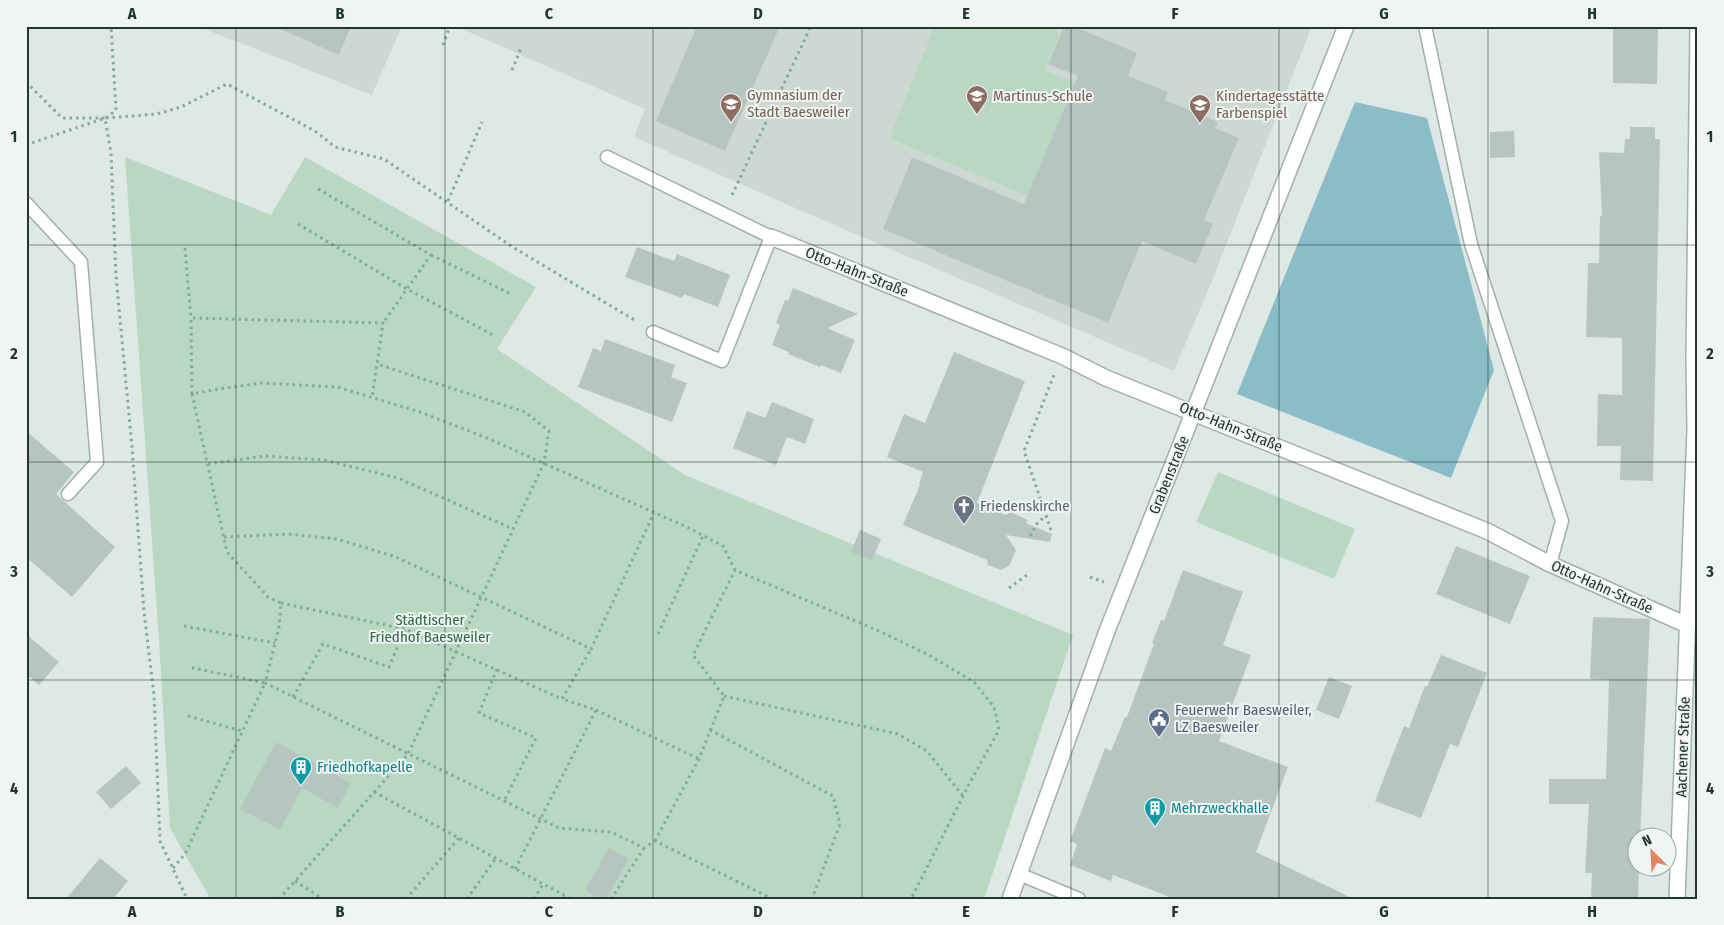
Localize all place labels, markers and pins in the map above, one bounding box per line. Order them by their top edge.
school or university icon: Martinus-Schule [965,84,989,115]
place label: Gymnasium der Stadt Baesweiler [747,86,851,121]
place label: Martinus-Schule [993,87,1093,105]
place label: Kindertagesstätte Farbenspiel [1216,87,1324,122]
school or university icon: Gymnasium der Stadt Baesweiler [719,92,743,123]
school or university icon: Kindertagesstätte Farbenspiel [1188,93,1212,124]
church icon: Friedenskirche [952,494,976,525]
place label: Friedenskirche [980,497,1070,515]
place label: Feuerwehr Baesweiler, LZ Baesweiler [1175,701,1312,736]
public building icon: Feuerwehr Baesweiler, LZ Baesweiler [1147,707,1171,738]
building icon: Friedhofkapelle [289,755,313,786]
place label: Friedhofkapelle [317,758,413,776]
building icon: Mehrzweckhalle [1143,796,1167,827]
place label: Mehrzweckhalle [1171,799,1269,817]

